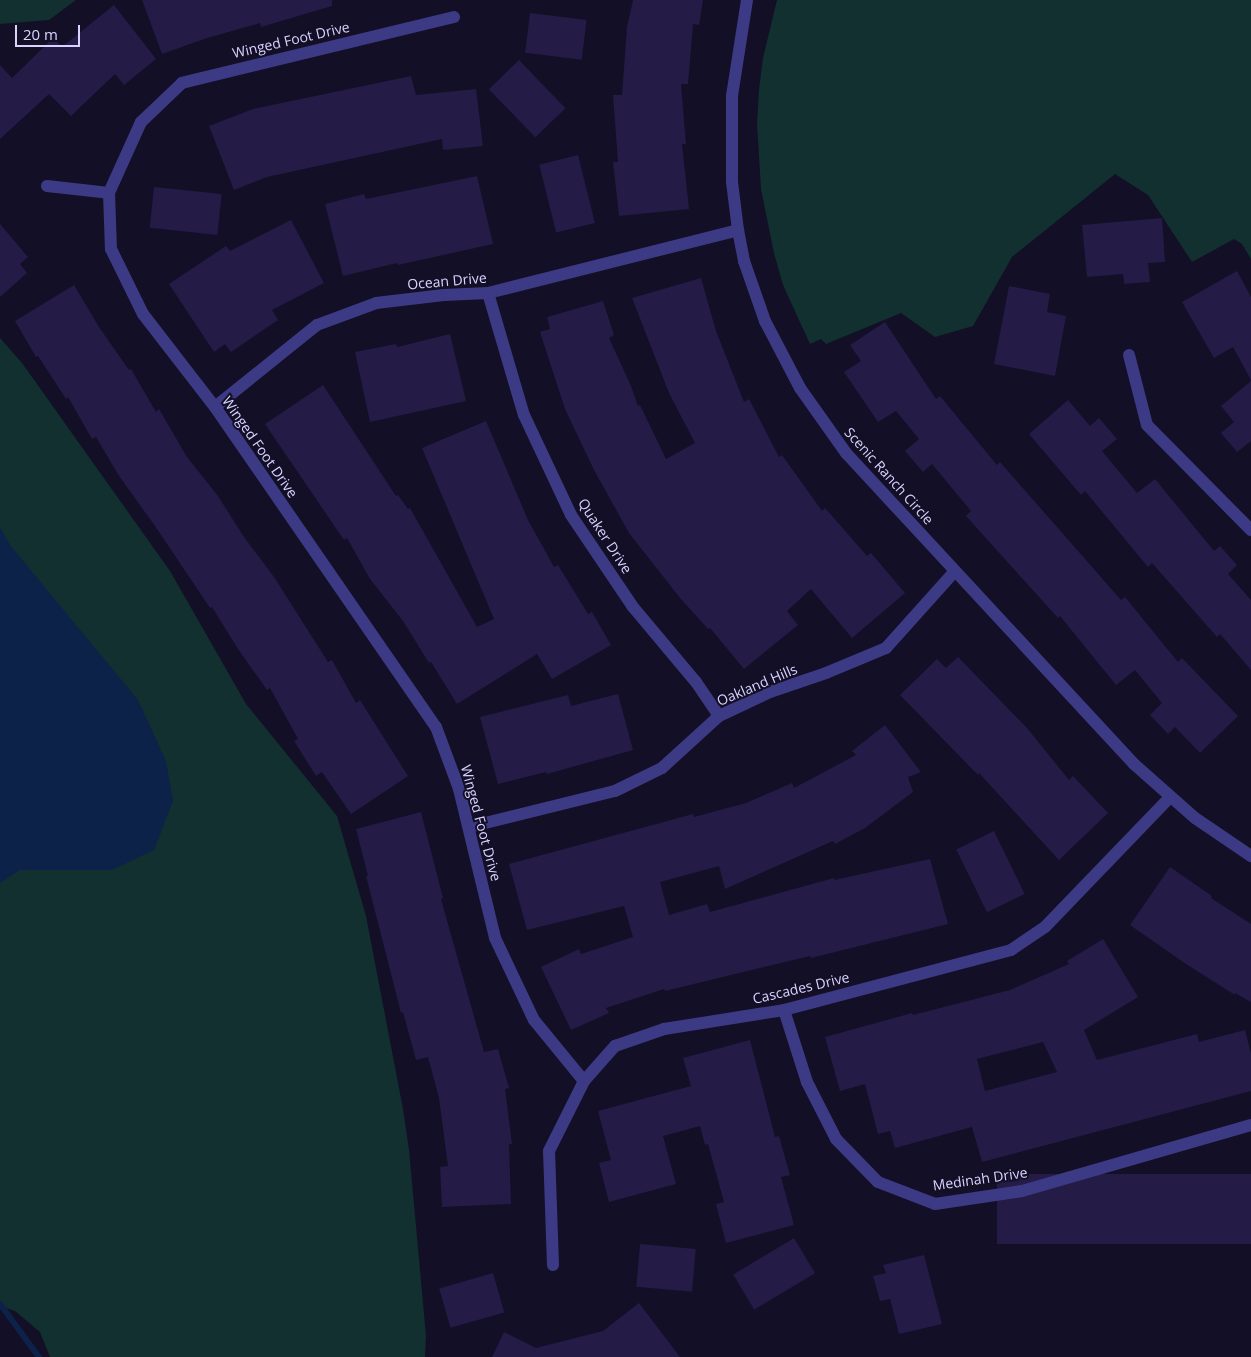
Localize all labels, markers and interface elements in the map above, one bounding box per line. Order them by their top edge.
scale bar [18,15,82,47]
street label: Winged Foot Drive [231,18,351,62]
text: 20 m [23,24,58,44]
street label: Ocean Drive [407,269,487,293]
street label: Winged Foot Drive [219,393,301,501]
street label: Scenic Ranch Circle [841,424,937,528]
street label: Quaker Drive [575,495,635,577]
street label: Oakland Hills [714,661,800,709]
street label: Winged Foot Drive [457,763,505,883]
street label: Cascades Drive [751,969,851,1007]
street label: Medinah Drive [932,1164,1028,1194]

